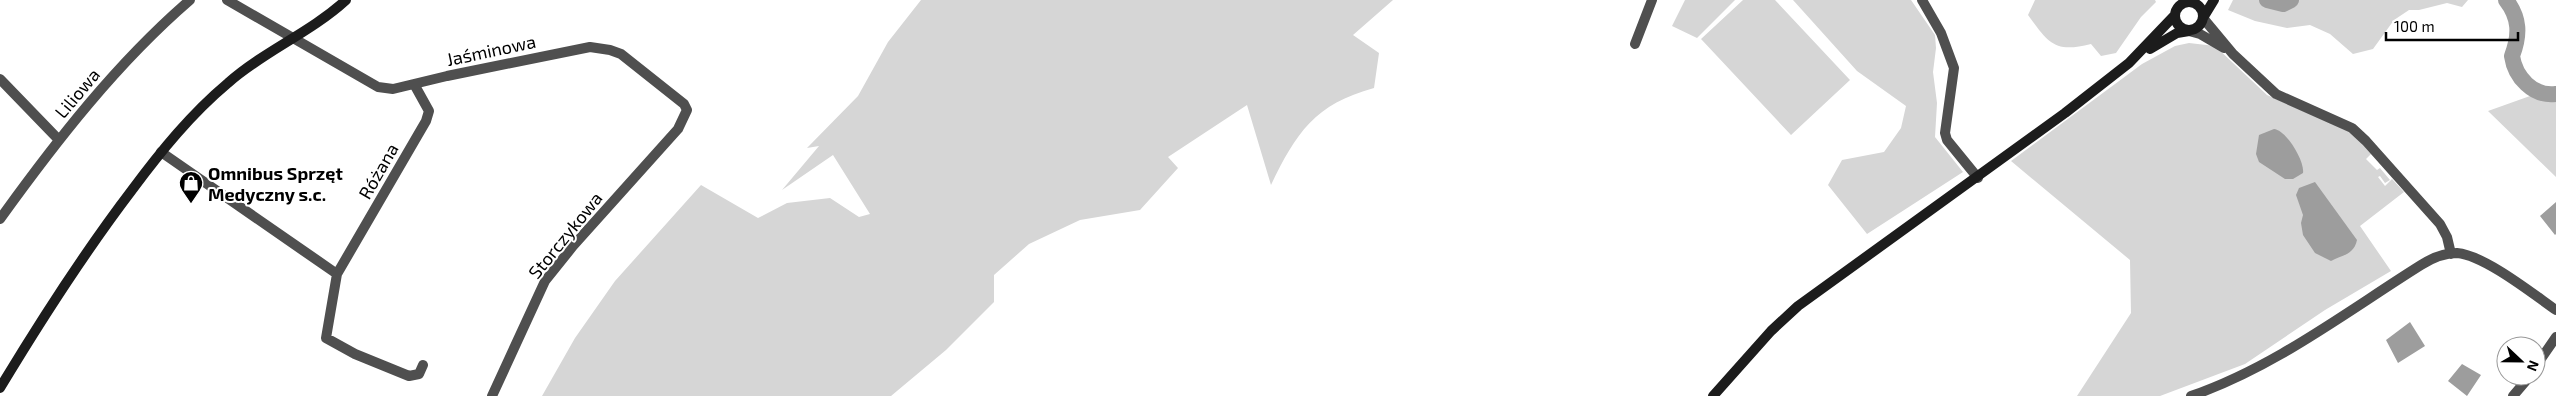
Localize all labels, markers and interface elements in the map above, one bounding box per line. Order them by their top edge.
scale bar [2386,10,2518,42]
text: 100 m [2394,17,2435,35]
street label: Jaśminowa [444,30,538,70]
street label: Liliowa [50,64,104,122]
street label: Różana [353,139,403,203]
place label: Omnibus Sprzęt Medyczny s.c. [208,162,343,205]
shop icon: Omnibus Sprzęt Medyczny s.c. [178,170,204,204]
street label: Storczykowa [523,187,607,283]
north arrow [2496,336,2546,386]
text: N [2524,358,2543,374]

